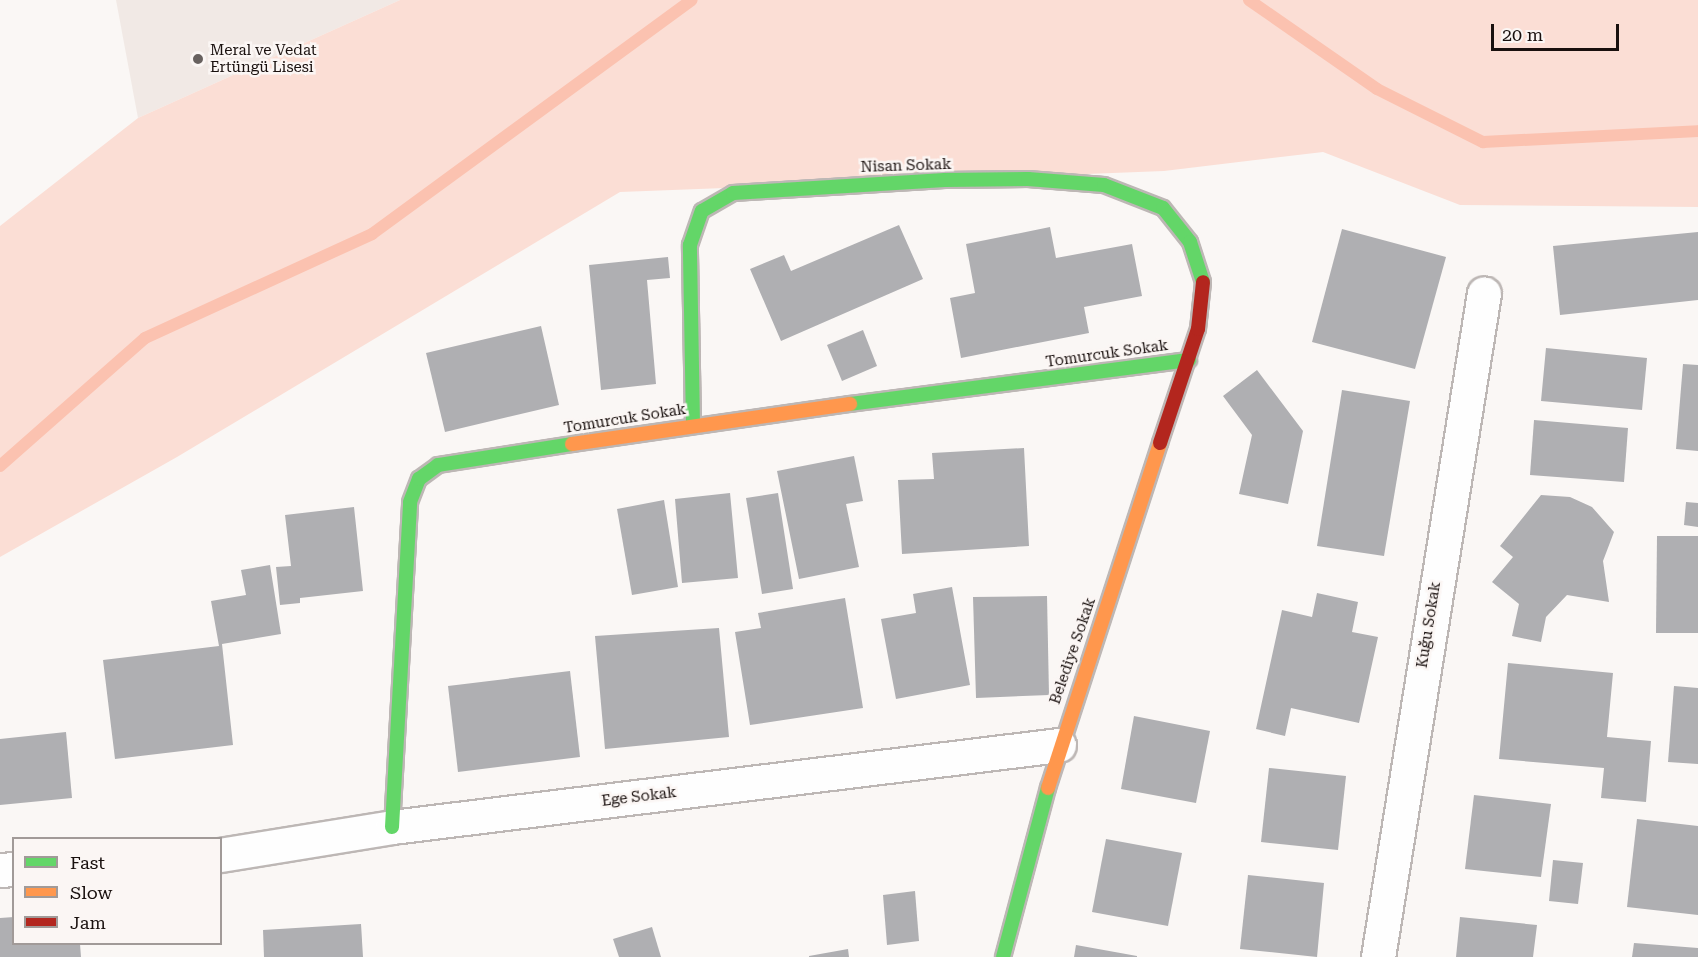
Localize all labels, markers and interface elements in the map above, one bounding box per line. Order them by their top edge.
scale bar [1494,12,1622,50]
text: 20 m [1502,24,1543,45]
place label: Meral ve Vedat Ertüngü Lisesi [210,41,317,76]
marker: Meral ve Vedat Ertüngü Lisesi [191,52,205,66]
street label: Nisan Sokak [860,155,952,177]
street label: Tomurcuk Sokak [1045,336,1169,372]
street label: Tomurcuk Sokak [563,400,687,438]
street label: Kuğu Sokak [1413,581,1445,669]
street label: Belediye Sokak [1046,595,1100,707]
street label: Ege Sokak [601,783,677,811]
legend [12,837,222,945]
text: Fast [70,852,105,873]
text: Slow [70,882,112,903]
text: Jam [70,912,106,933]

